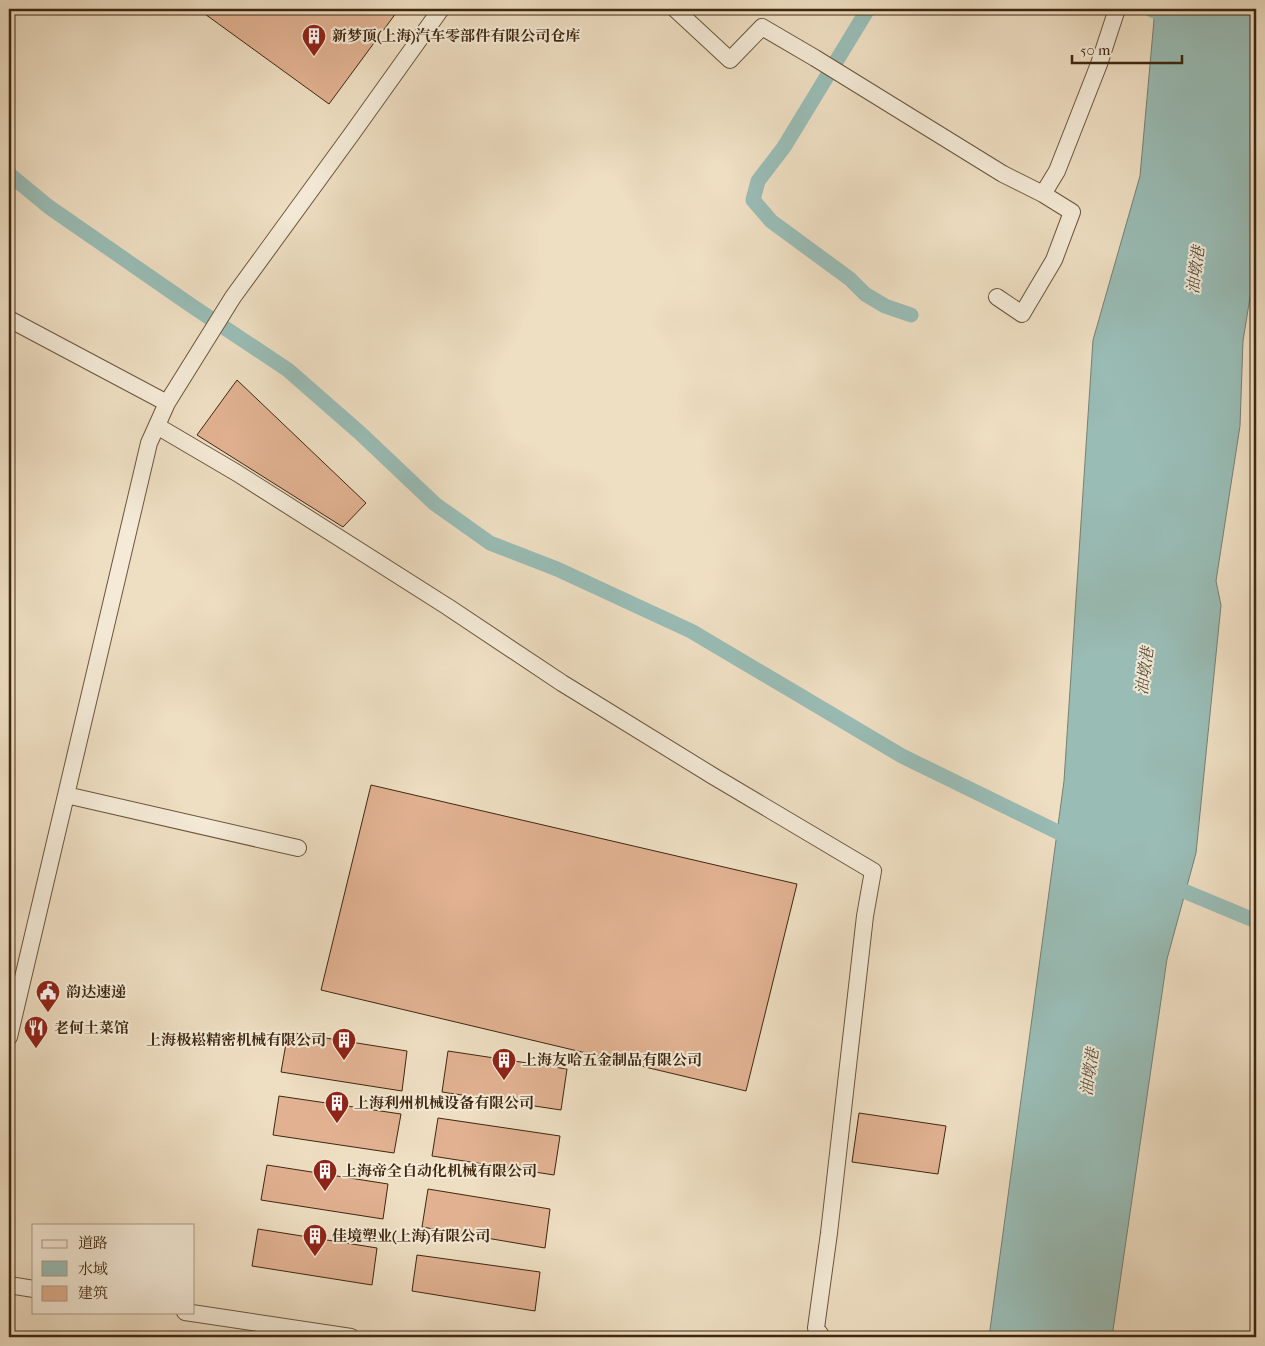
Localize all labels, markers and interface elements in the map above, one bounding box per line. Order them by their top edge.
building icon: 新梦顶(上海)汽车零部件有限公司仓库 [301,23,327,57]
place label: 新梦顶(上海)汽车零部件有限公司仓库 [332,27,580,45]
scale bar [1072,32,1182,64]
text: 50 m [1080,41,1111,59]
water label: 油墩港 [1183,243,1208,295]
water label: 油墩港 [1132,644,1157,696]
public building icon: 韵达速递 [35,979,61,1013]
place label: 韵达速递 [66,983,126,1001]
restaurant icon: 老何土菜馆 [23,1015,49,1049]
place label: 老何土菜馆 [54,1019,129,1037]
building icon: 上海极崧精密机械有限公司 [331,1027,357,1061]
place label: 上海极崧精密机械有限公司 [146,1031,326,1049]
water label: 油墩港 [1077,1045,1103,1097]
building icon: 上海友哈五金制品有限公司 [491,1047,517,1081]
place label: 上海友哈五金制品有限公司 [522,1051,702,1069]
building icon: 上海利州机械设备有限公司 [324,1090,350,1124]
place label: 上海利州机械设备有限公司 [354,1094,534,1112]
building icon: 上海帝全自动化机械有限公司 [312,1158,338,1192]
place label: 上海帝全自动化机械有限公司 [342,1162,537,1180]
building icon: 佳境塑业(上海)有限公司 [302,1223,328,1257]
legend [32,1224,195,1314]
place label: 佳境塑业(上海)有限公司 [332,1227,490,1245]
text: 道路 [78,1234,108,1252]
text: 水域 [78,1260,108,1278]
text: 建筑 [78,1284,108,1302]

